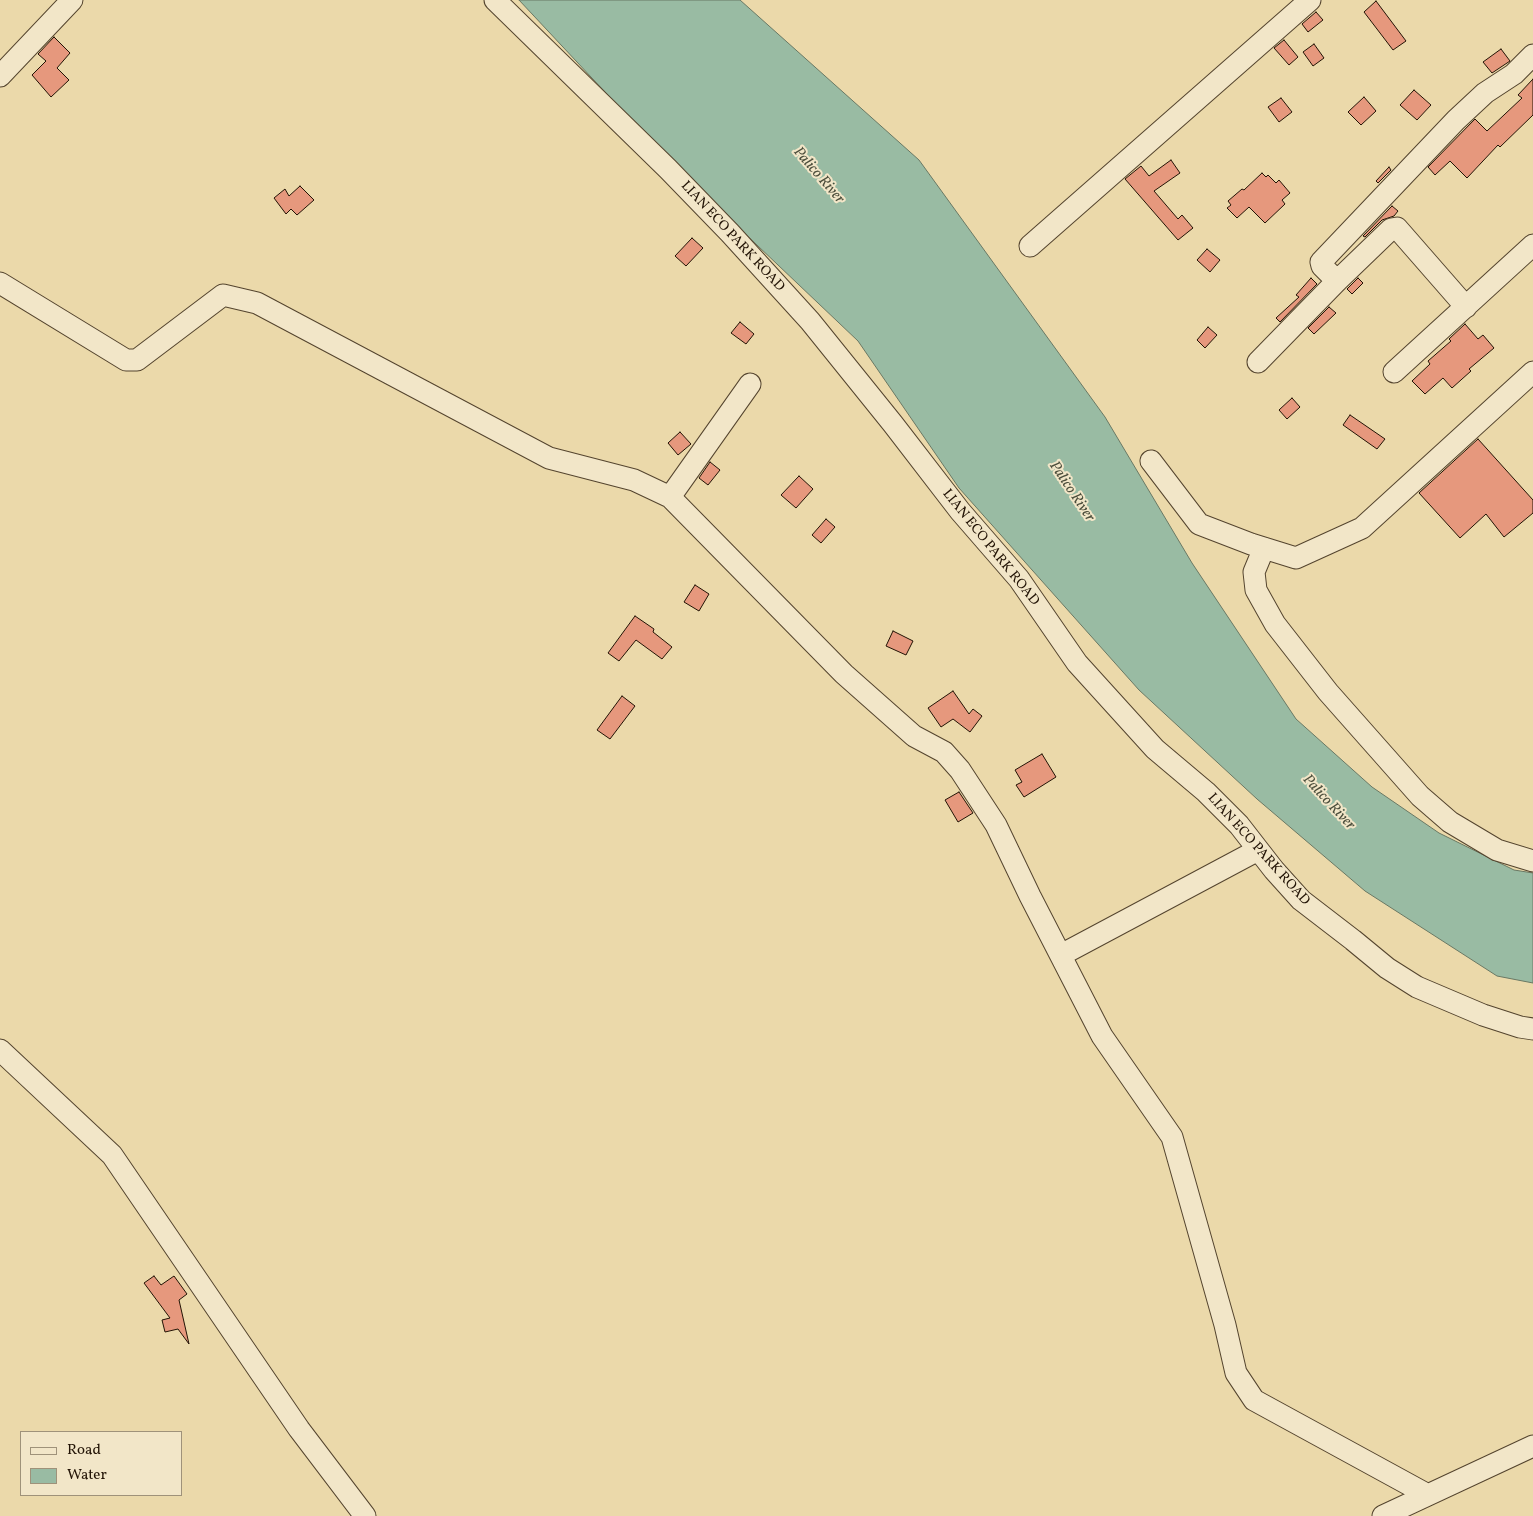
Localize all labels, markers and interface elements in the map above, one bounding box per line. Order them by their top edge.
water label: Palico River [789,144,847,208]
street label: LIAN ECO PARK ROAD [676,178,788,296]
water label: Palico River [1044,458,1098,526]
street label: LIAN ECO PARK ROAD [938,486,1042,610]
water label: Palico River [1298,772,1358,834]
street label: LIAN ECO PARK ROAD [1203,791,1313,909]
legend [20,1431,182,1496]
text: Road [67,1440,101,1461]
text: Water [67,1465,107,1486]

